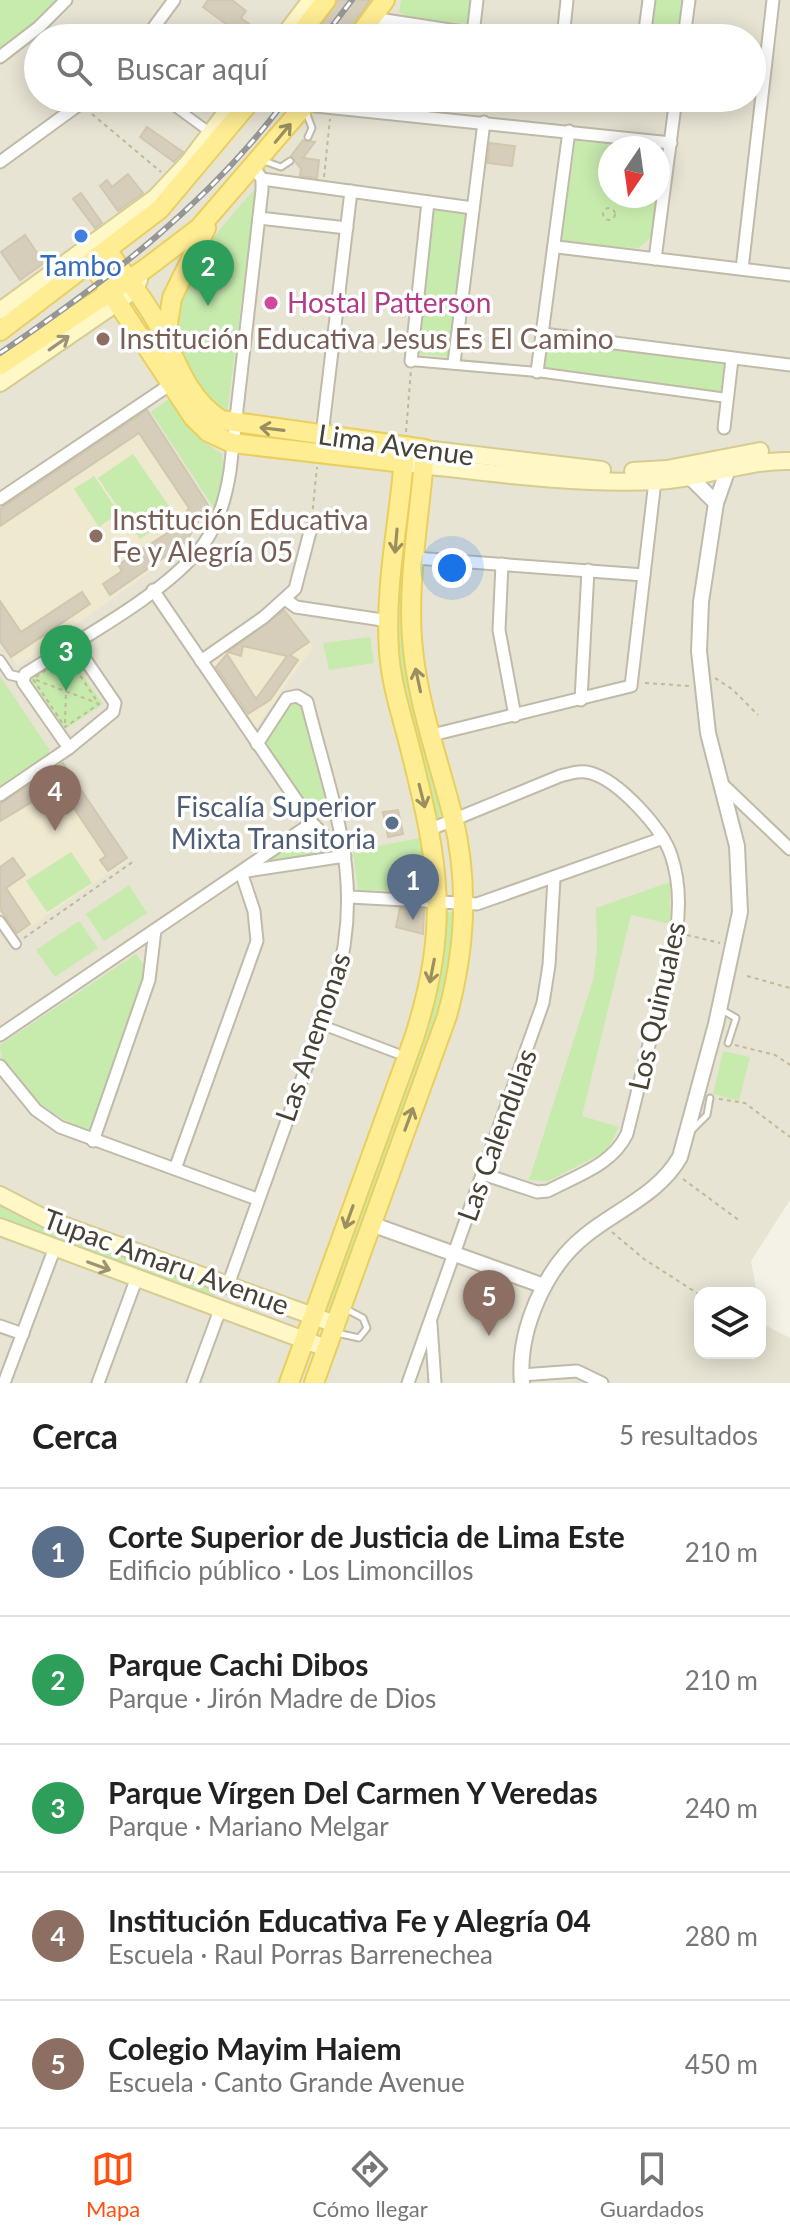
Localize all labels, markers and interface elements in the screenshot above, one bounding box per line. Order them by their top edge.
search box [24,24,766,112]
icon: search [52,46,96,90]
text: Buscar aquí [116,50,268,86]
one-way arrow [274,123,292,144]
north arrow [598,136,670,208]
marker: Tambo [72,227,90,245]
pin: 2 [182,240,234,306]
place label: Tambo [40,248,122,282]
place label: Hostal Patterson [287,285,491,319]
marker: Hostal Patterson [262,294,280,312]
place label: Institución Educativa Jesus Es El Camino [119,321,614,355]
marker: Institución Educativa Jesus Es El Camino [94,330,112,348]
one-way arrow [48,334,69,351]
street label: Lima Avenue [316,416,476,472]
one-way arrow [260,421,285,436]
place label: Institución Educativa Fe y Alegría 05 [112,502,368,568]
marker: Institución Educativa Fe y Alegría 05 [87,527,105,545]
one-way arrow [389,527,404,554]
your location [432,548,472,588]
pin: 3 [40,625,92,691]
one-way arrow [410,668,425,693]
pin: 4 [29,765,81,831]
one-way arrow [416,783,431,809]
place label: Fiscalía Superior Mixta Transitoria [171,789,376,855]
marker: Fiscalía Superior Mixta Transitoria [383,814,401,832]
pin: 1 [387,854,439,920]
street label: Los Quinuales [620,918,692,1093]
street label: Las Anemonas [267,948,357,1126]
one-way arrow [424,958,439,984]
street label: Las Calendulas [449,1044,543,1226]
one-way arrow [403,1107,418,1132]
street label: Tupac Amaru Avenue [39,1201,294,1321]
one-way arrow [340,1204,355,1229]
one-way arrow [86,1260,110,1274]
pin: 5 [463,1270,515,1336]
map controls [694,1287,766,1359]
button: layers [694,1287,766,1359]
text: Cerca [32,1415,118,1456]
text: 5 resultados [619,1419,758,1451]
text: Corte Superior de Justicia de Lima Este [108,1518,625,1554]
text: 1 [50,1536,66,1568]
text: 210 m [685,1536,758,1568]
text: Edificio público · Los Limoncillos [108,1554,473,1586]
text: Parque Cachi Dibos [108,1646,368,1682]
text: 2 [50,1664,66,1696]
text: 210 m [685,1664,758,1696]
text: Parque · Jirón Madre de Dios [108,1682,436,1714]
text: Parque Vírgen Del Carmen Y Veredas [108,1774,598,1810]
text: 3 [50,1792,66,1824]
text: 240 m [685,1792,758,1824]
text: Parque · Mariano Melgar [108,1810,389,1842]
text: Institución Educativa Fe y Alegría 04 [108,1902,591,1938]
text: 4 [50,1920,66,1952]
text: 280 m [685,1920,758,1952]
text: Escuela · Raul Porras Barrenechea [108,1938,493,1970]
text: Colegio Mayim Haiem [108,2030,402,2066]
text: 5 [50,2048,66,2080]
text: 450 m [685,2048,758,2080]
text: Escuela · Canto Grande Avenue [108,2066,465,2098]
tab: Mapa [86,2147,140,2222]
tab: Cómo llegar [312,2147,428,2222]
tab: Guardados [600,2147,704,2222]

